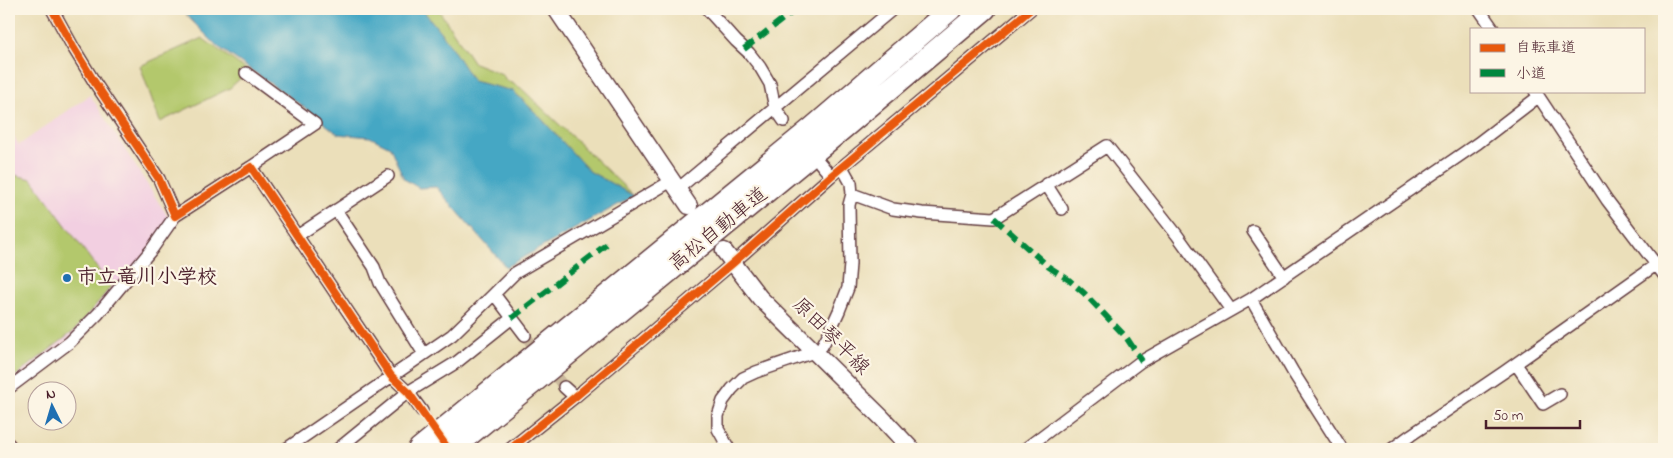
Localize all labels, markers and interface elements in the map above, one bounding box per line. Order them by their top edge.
legend [1470,28,1646,92]
text: 自転車道 [1516,37,1576,59]
text: 小道 [1516,63,1546,85]
street label: 高松自動車道 [663,181,775,279]
place label: 市立竜川小学校 [77,264,217,293]
marker: 市立竜川小学校 [61,272,73,284]
street label: 原田琴平線 [784,291,876,383]
north arrow [28,380,78,430]
text: N [45,384,57,405]
scale bar [1486,398,1579,430]
text: 50 m [1493,405,1524,427]

